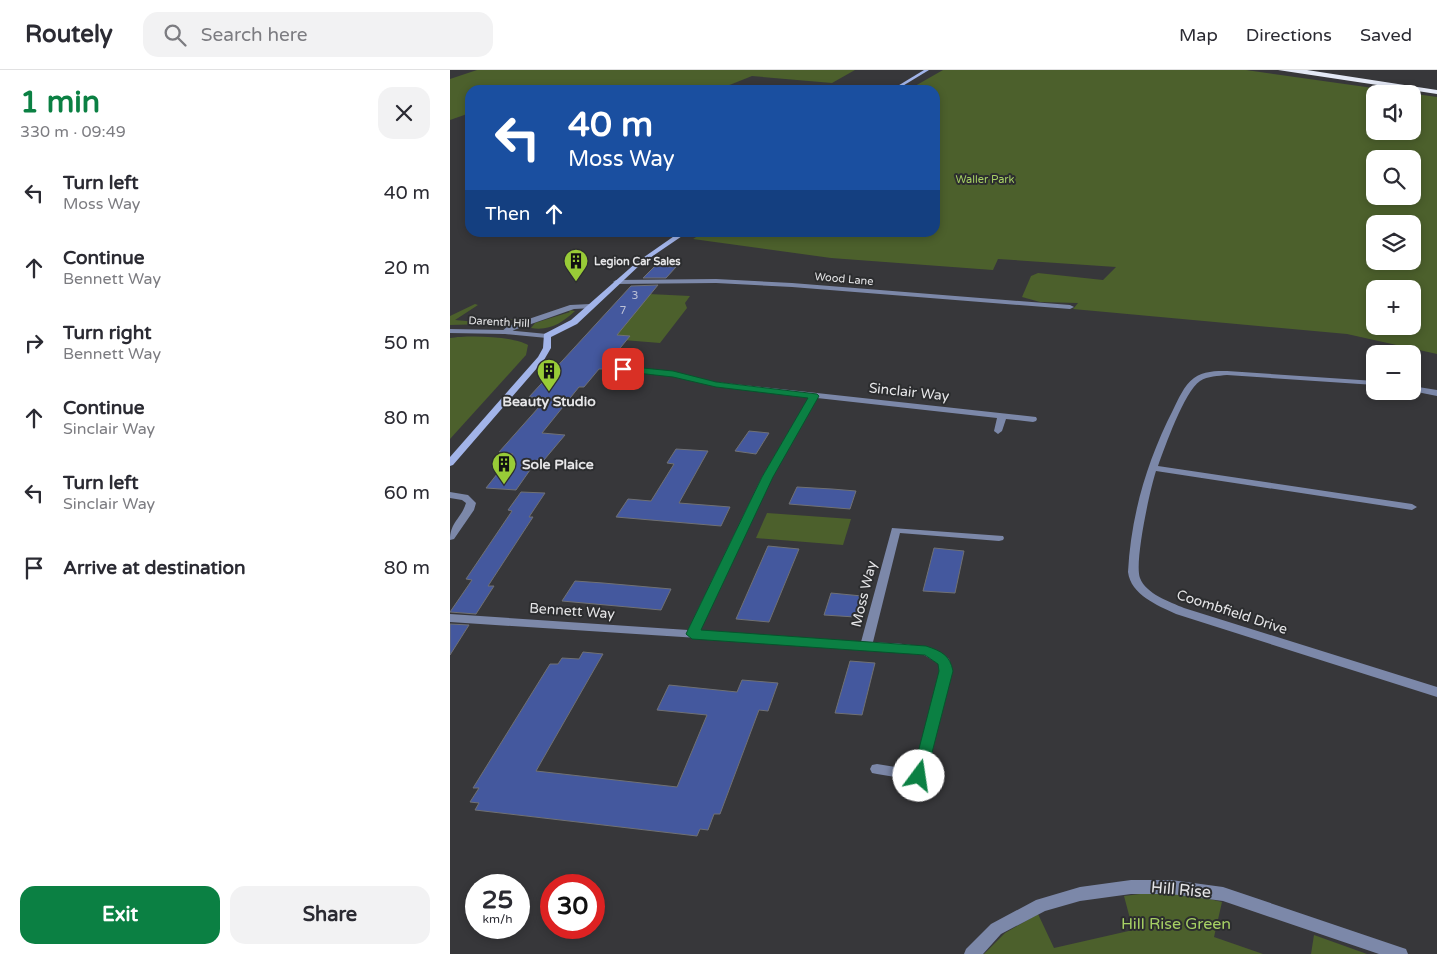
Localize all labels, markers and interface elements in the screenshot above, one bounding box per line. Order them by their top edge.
search box [143,12,493,57]
text: Routely [25,20,113,49]
icon: search [161,21,189,49]
text: Search here [201,24,308,46]
text: Map [1179,24,1218,46]
text: Directions [1246,24,1332,46]
text: Saved [1360,24,1412,46]
text: 1 min [20,84,100,121]
map controls [1366,85,1421,400]
button: sound [1366,85,1421,140]
button: close [378,87,430,139]
text: 40 m [568,104,653,146]
icon: left [485,105,550,170]
text: 330 m · 09:49 [20,122,126,142]
text: Moss Way [568,146,675,172]
button: search [1366,150,1421,205]
text: Turn left [63,172,139,194]
park label: Waller Park [955,173,1015,186]
icon: left [20,179,48,207]
text: 40 m [384,182,430,204]
text: Moss Way [63,194,140,214]
icon: ahead [540,200,568,228]
text: Then [485,203,530,225]
button: layers [1366,215,1421,270]
text: Continue [63,247,145,269]
building icon: Legion Car Sales [563,248,589,282]
icon: ahead [20,254,48,282]
place label: Legion Car Sales [594,255,681,269]
text: 20 m [384,257,430,279]
text: Bennett Way [63,269,161,289]
street label: Wood Lane [814,270,874,288]
button: + [1366,280,1421,335]
house number: 3 [632,289,639,302]
house number: 7 [620,304,627,317]
street label: Darenth Hill [468,314,530,330]
text: Turn right [63,322,151,344]
icon: right [20,329,48,357]
text: 50 m [384,332,430,354]
text: Bennett Way [63,344,161,364]
button: − [1366,345,1421,400]
pin [602,348,644,390]
icon: arrive [609,355,637,383]
building icon: Beauty Studio [536,358,562,392]
street label: Sinclair Way [868,379,950,405]
place label: Beauty Studio [502,393,596,410]
text: Continue [63,397,145,419]
icon: ahead [20,404,48,432]
text: 80 m [384,407,430,429]
text: Sinclair Way [63,419,155,439]
building icon: Sole Plaice [491,451,517,485]
place label: Sole Plaice [522,456,594,473]
text: Turn left [63,472,139,494]
icon: left [20,479,48,507]
text: 60 m [384,482,430,504]
text: Sinclair Way [63,494,155,514]
icon: arrive [20,554,48,582]
text: Arrive at destination [63,557,246,579]
text: 80 m [384,557,430,579]
street label: Moss Way [848,559,881,629]
street label: Coombfield Drive [1174,586,1290,638]
street label: Bennett Way [529,600,616,623]
position arrow [892,749,944,801]
speed limit sign: 30 [540,874,605,939]
street label: Hill Rise [1150,877,1212,903]
text: 25 [482,885,513,915]
button: Exit [20,886,220,944]
button: Share [230,886,430,944]
text: km/h [482,912,513,926]
park label: Hill Rise Green [1121,914,1231,934]

